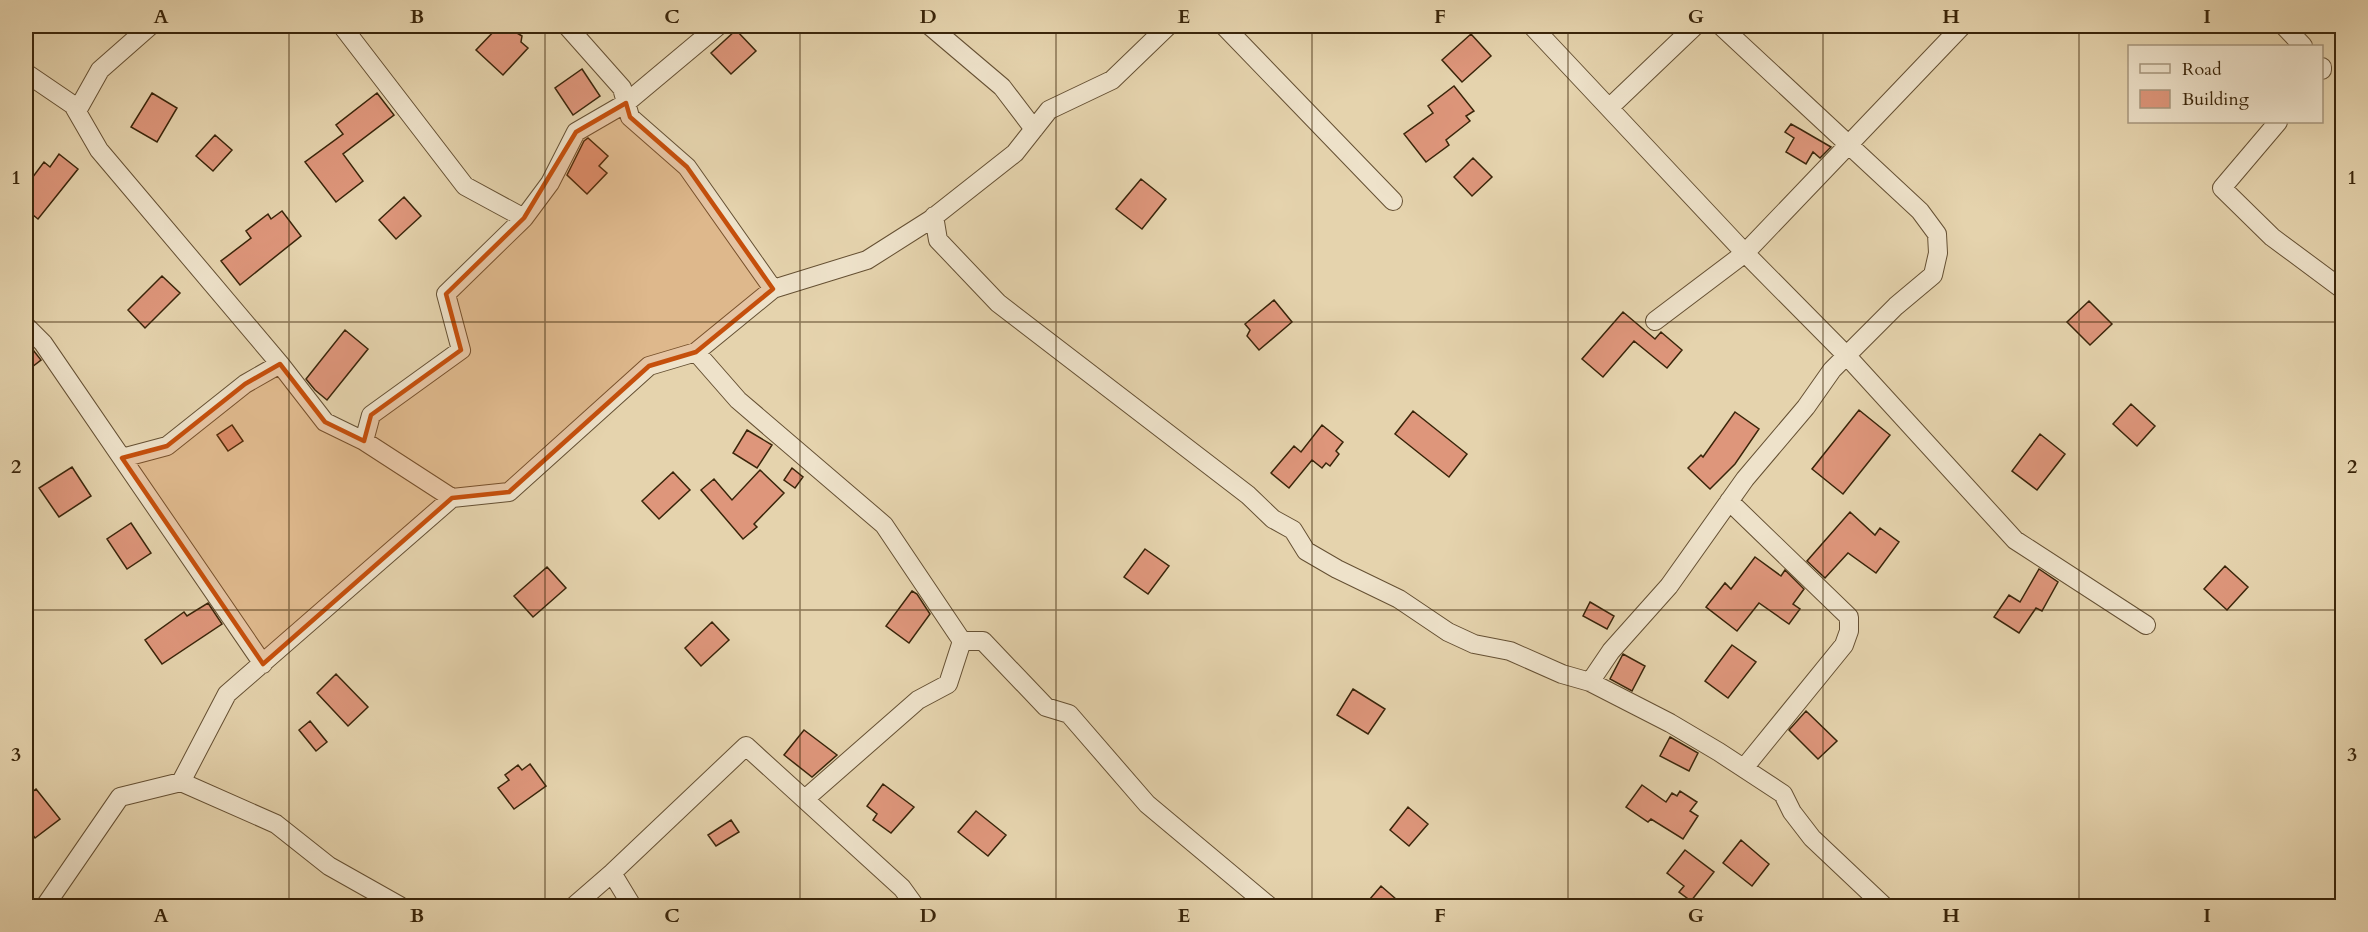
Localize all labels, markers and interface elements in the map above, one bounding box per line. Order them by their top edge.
text: A [153,3,169,30]
text: B [410,3,424,30]
text: C [664,3,680,30]
text: D [919,3,937,30]
text: E [1178,3,1190,30]
text: F [1434,3,1446,30]
text: G [1688,3,1704,30]
text: H [1942,3,1960,30]
text: I [2203,3,2211,30]
legend [2128,45,2323,123]
text: Road [2182,57,2222,82]
text: Building [2182,87,2250,112]
text: 1 [11,164,21,191]
text: 1 [2347,164,2357,191]
text: 2 [11,453,21,480]
text: 2 [2347,453,2357,480]
text: 3 [11,741,21,768]
text: 3 [2347,741,2357,768]
text: A [153,902,169,929]
text: B [410,902,424,929]
text: C [664,902,680,929]
text: D [919,902,937,929]
text: E [1178,902,1190,929]
text: F [1434,902,1446,929]
text: G [1688,902,1704,929]
text: H [1942,902,1960,929]
text: I [2203,902,2211,929]

